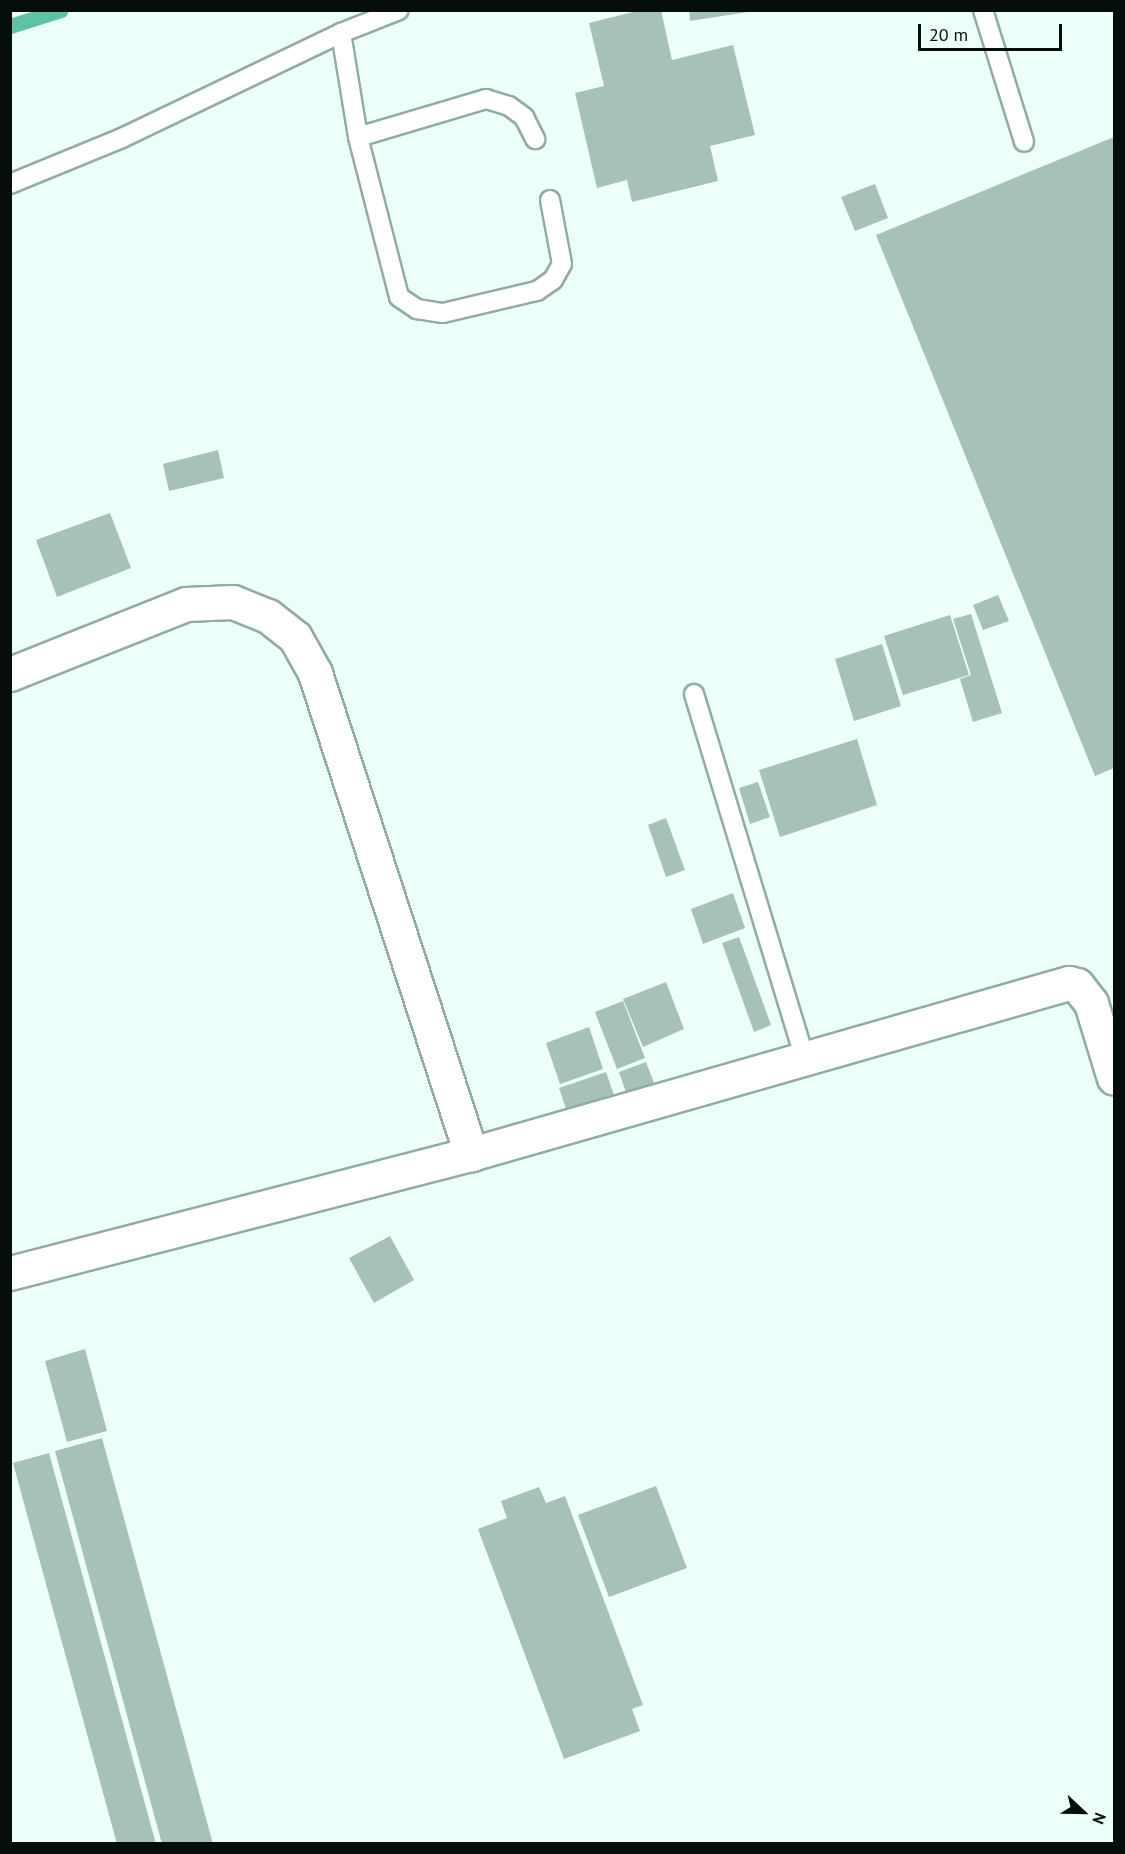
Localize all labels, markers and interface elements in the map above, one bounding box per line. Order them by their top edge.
scale bar [921,12,1065,50]
text: 20 m [929,23,968,46]
north arrow [1053,1782,1113,1842]
text: N [1088,1810,1111,1827]

